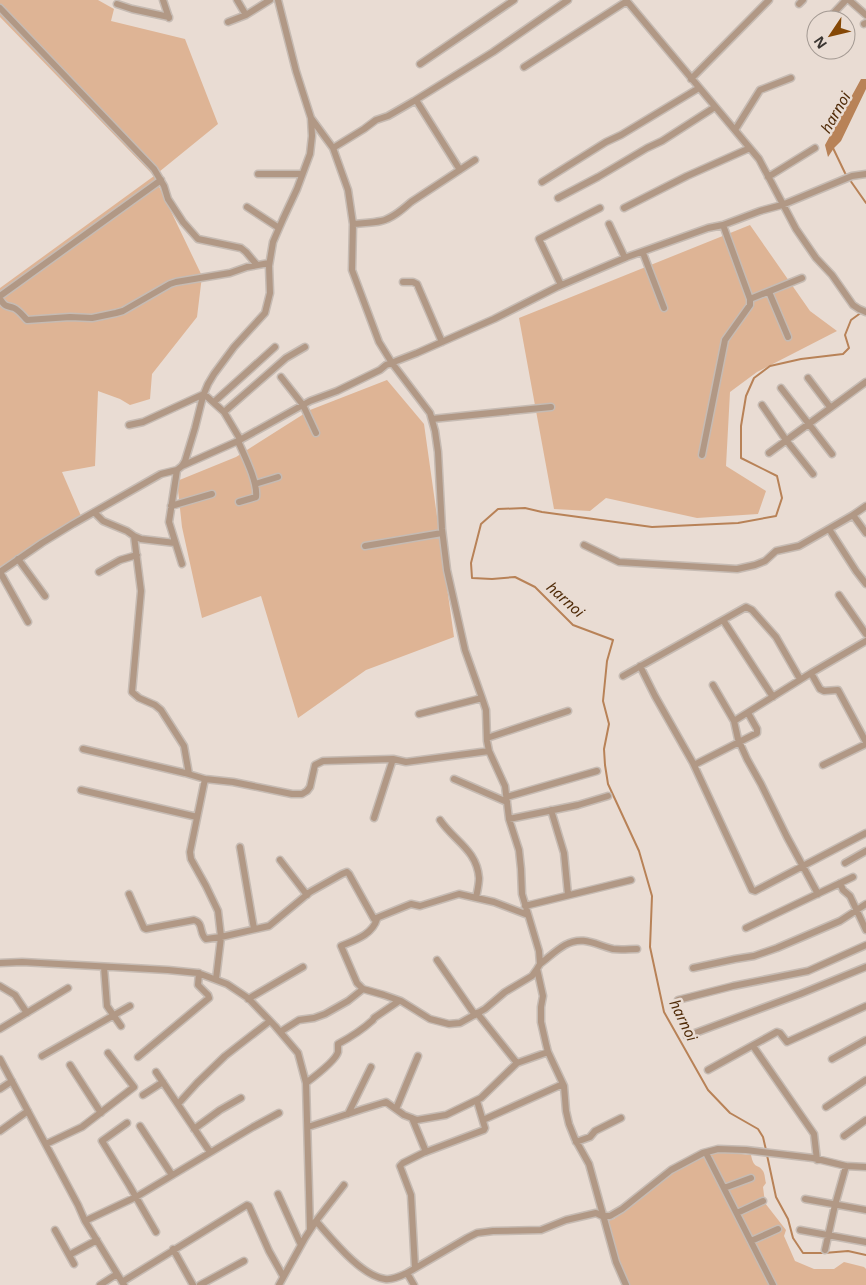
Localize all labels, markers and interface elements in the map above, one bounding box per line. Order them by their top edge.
north arrow [806,10,856,60]
text: N [809,33,831,53]
water label: harnoi [815,87,855,136]
water label: harnoi [543,577,590,622]
water label: harnoi [665,996,703,1045]

